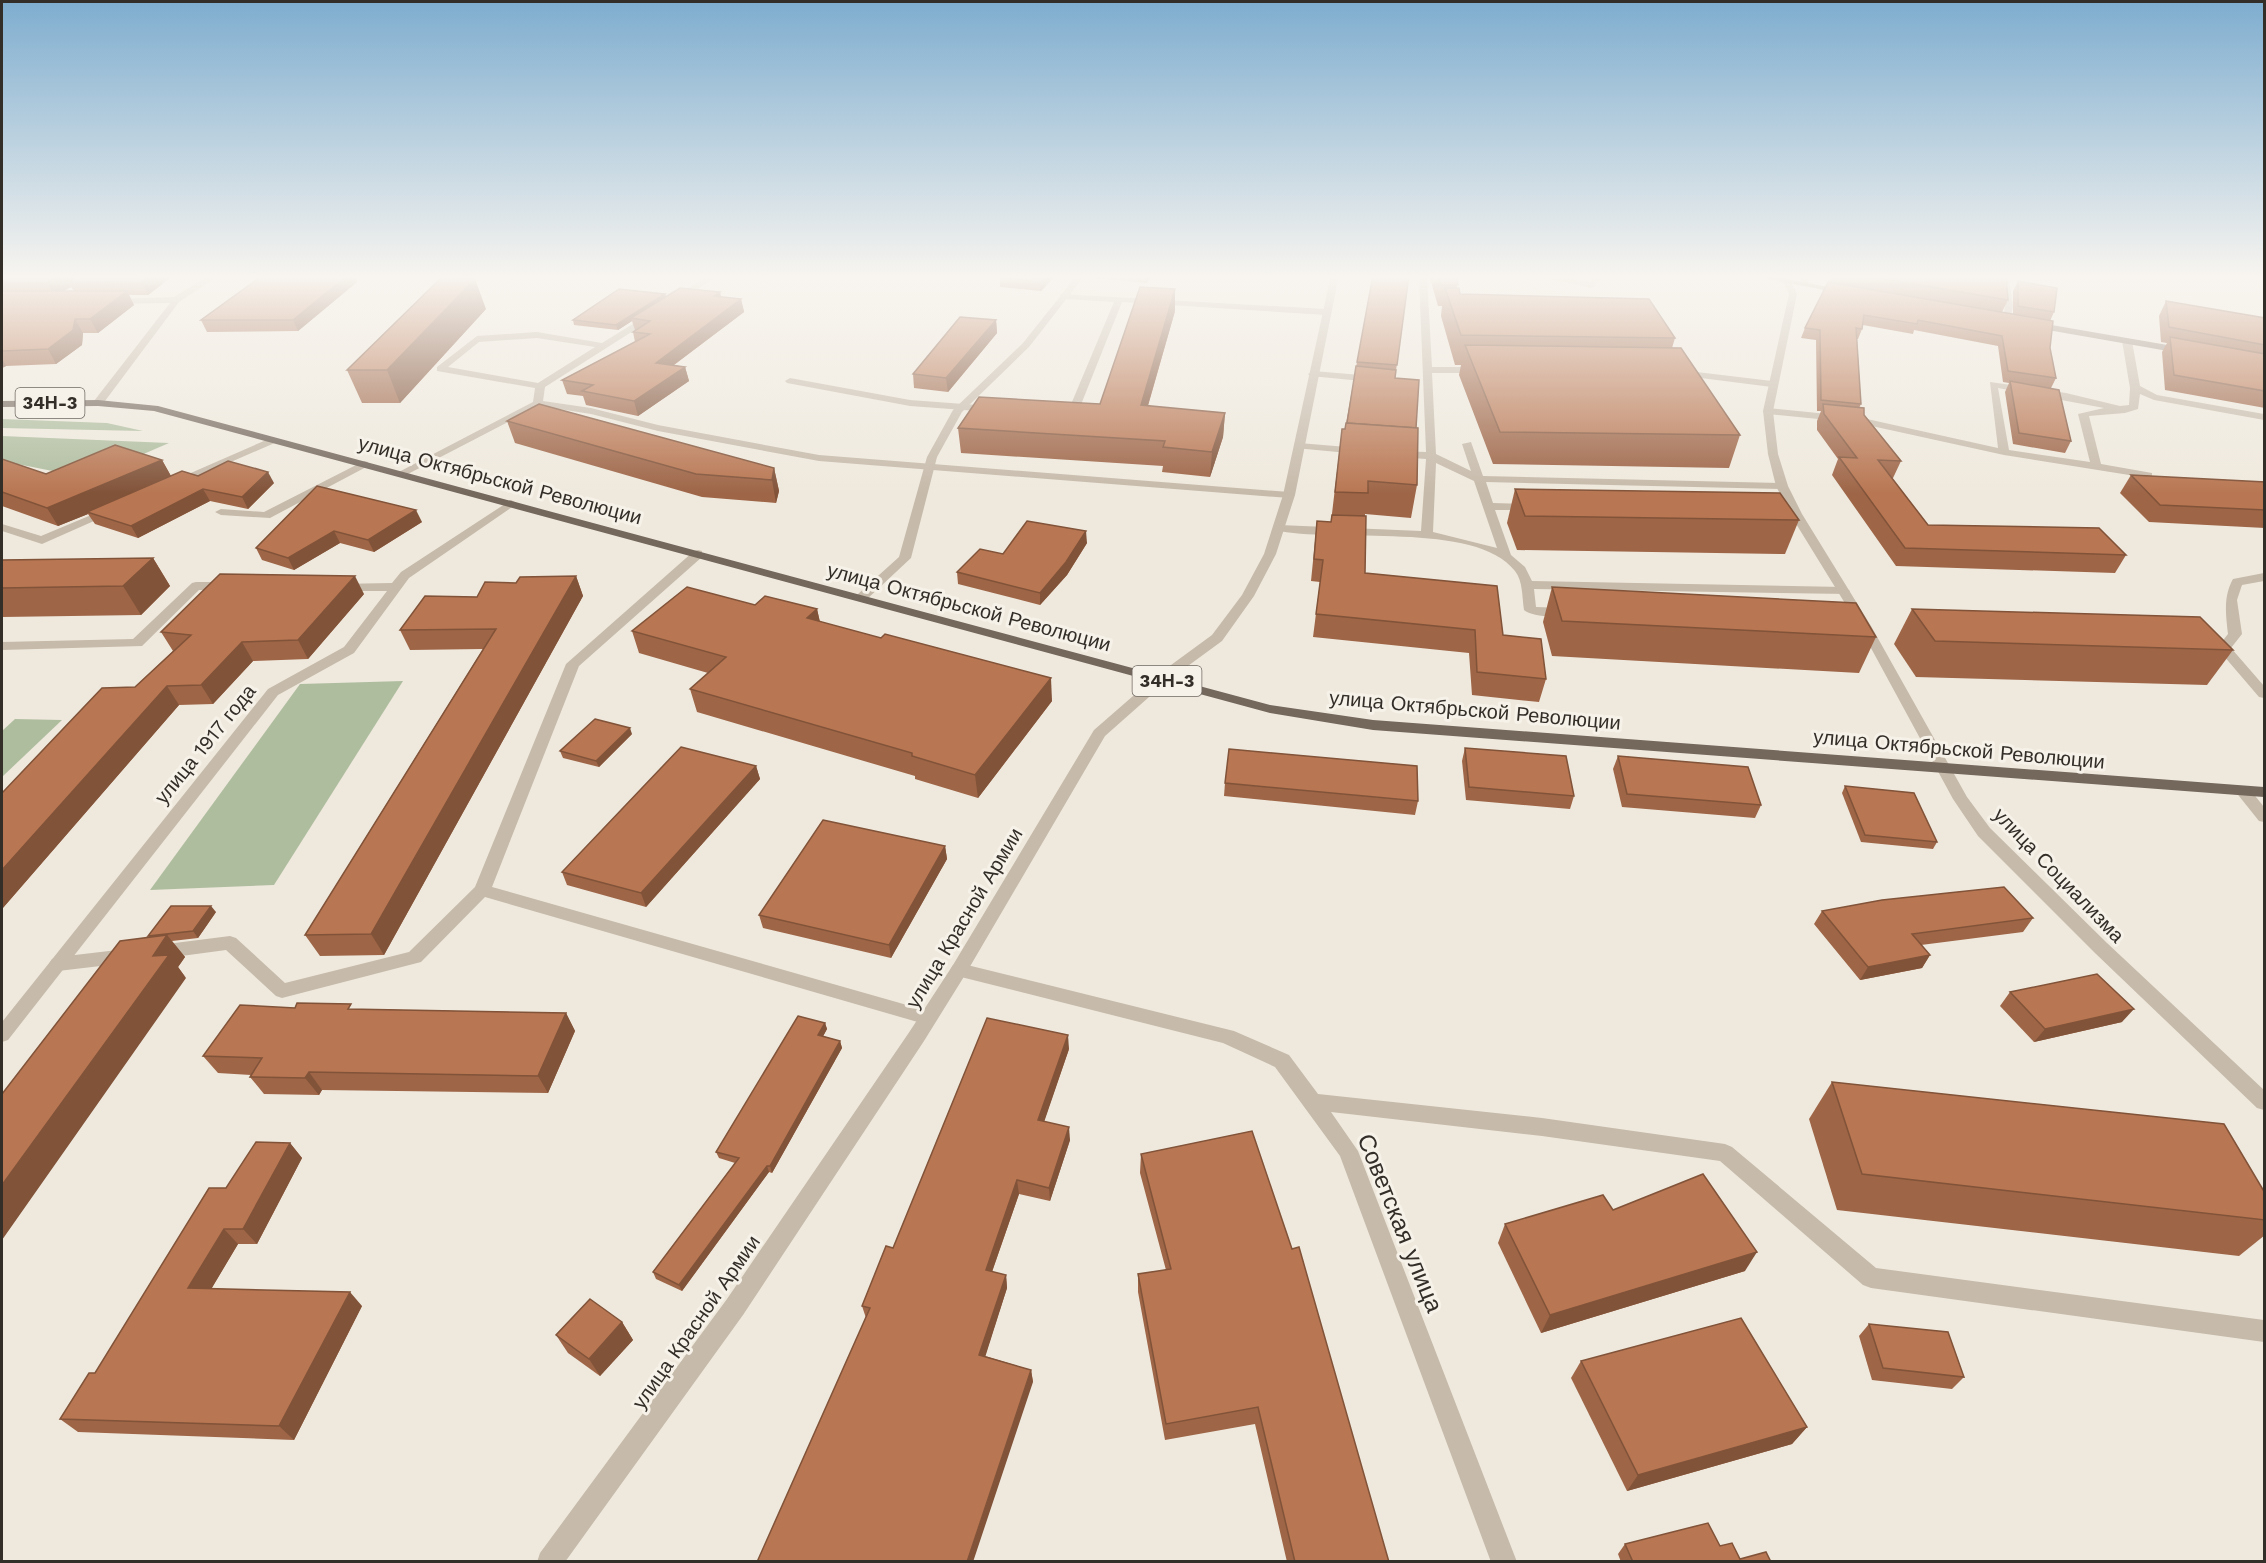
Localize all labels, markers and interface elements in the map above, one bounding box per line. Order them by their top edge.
road number: 34Н-3 [16,388,84,418]
street label: улица Октябрьской Революции [356,431,644,529]
street label: улица Октябрьской Революции [825,558,1113,656]
road number: 34Н-3 [1132,666,1202,696]
street label: улица 1917 года [149,679,261,809]
street label: улица Октябрьской Революции [1328,685,1622,735]
street label: улица Октябрьской Революции [1812,724,2106,774]
street label: улица Социализма [1989,803,2130,948]
street label: улица Красной Армии [901,823,1027,1013]
street label: Советская улица [1351,1130,1449,1317]
street label: улица Красной Армии [627,1231,765,1413]

